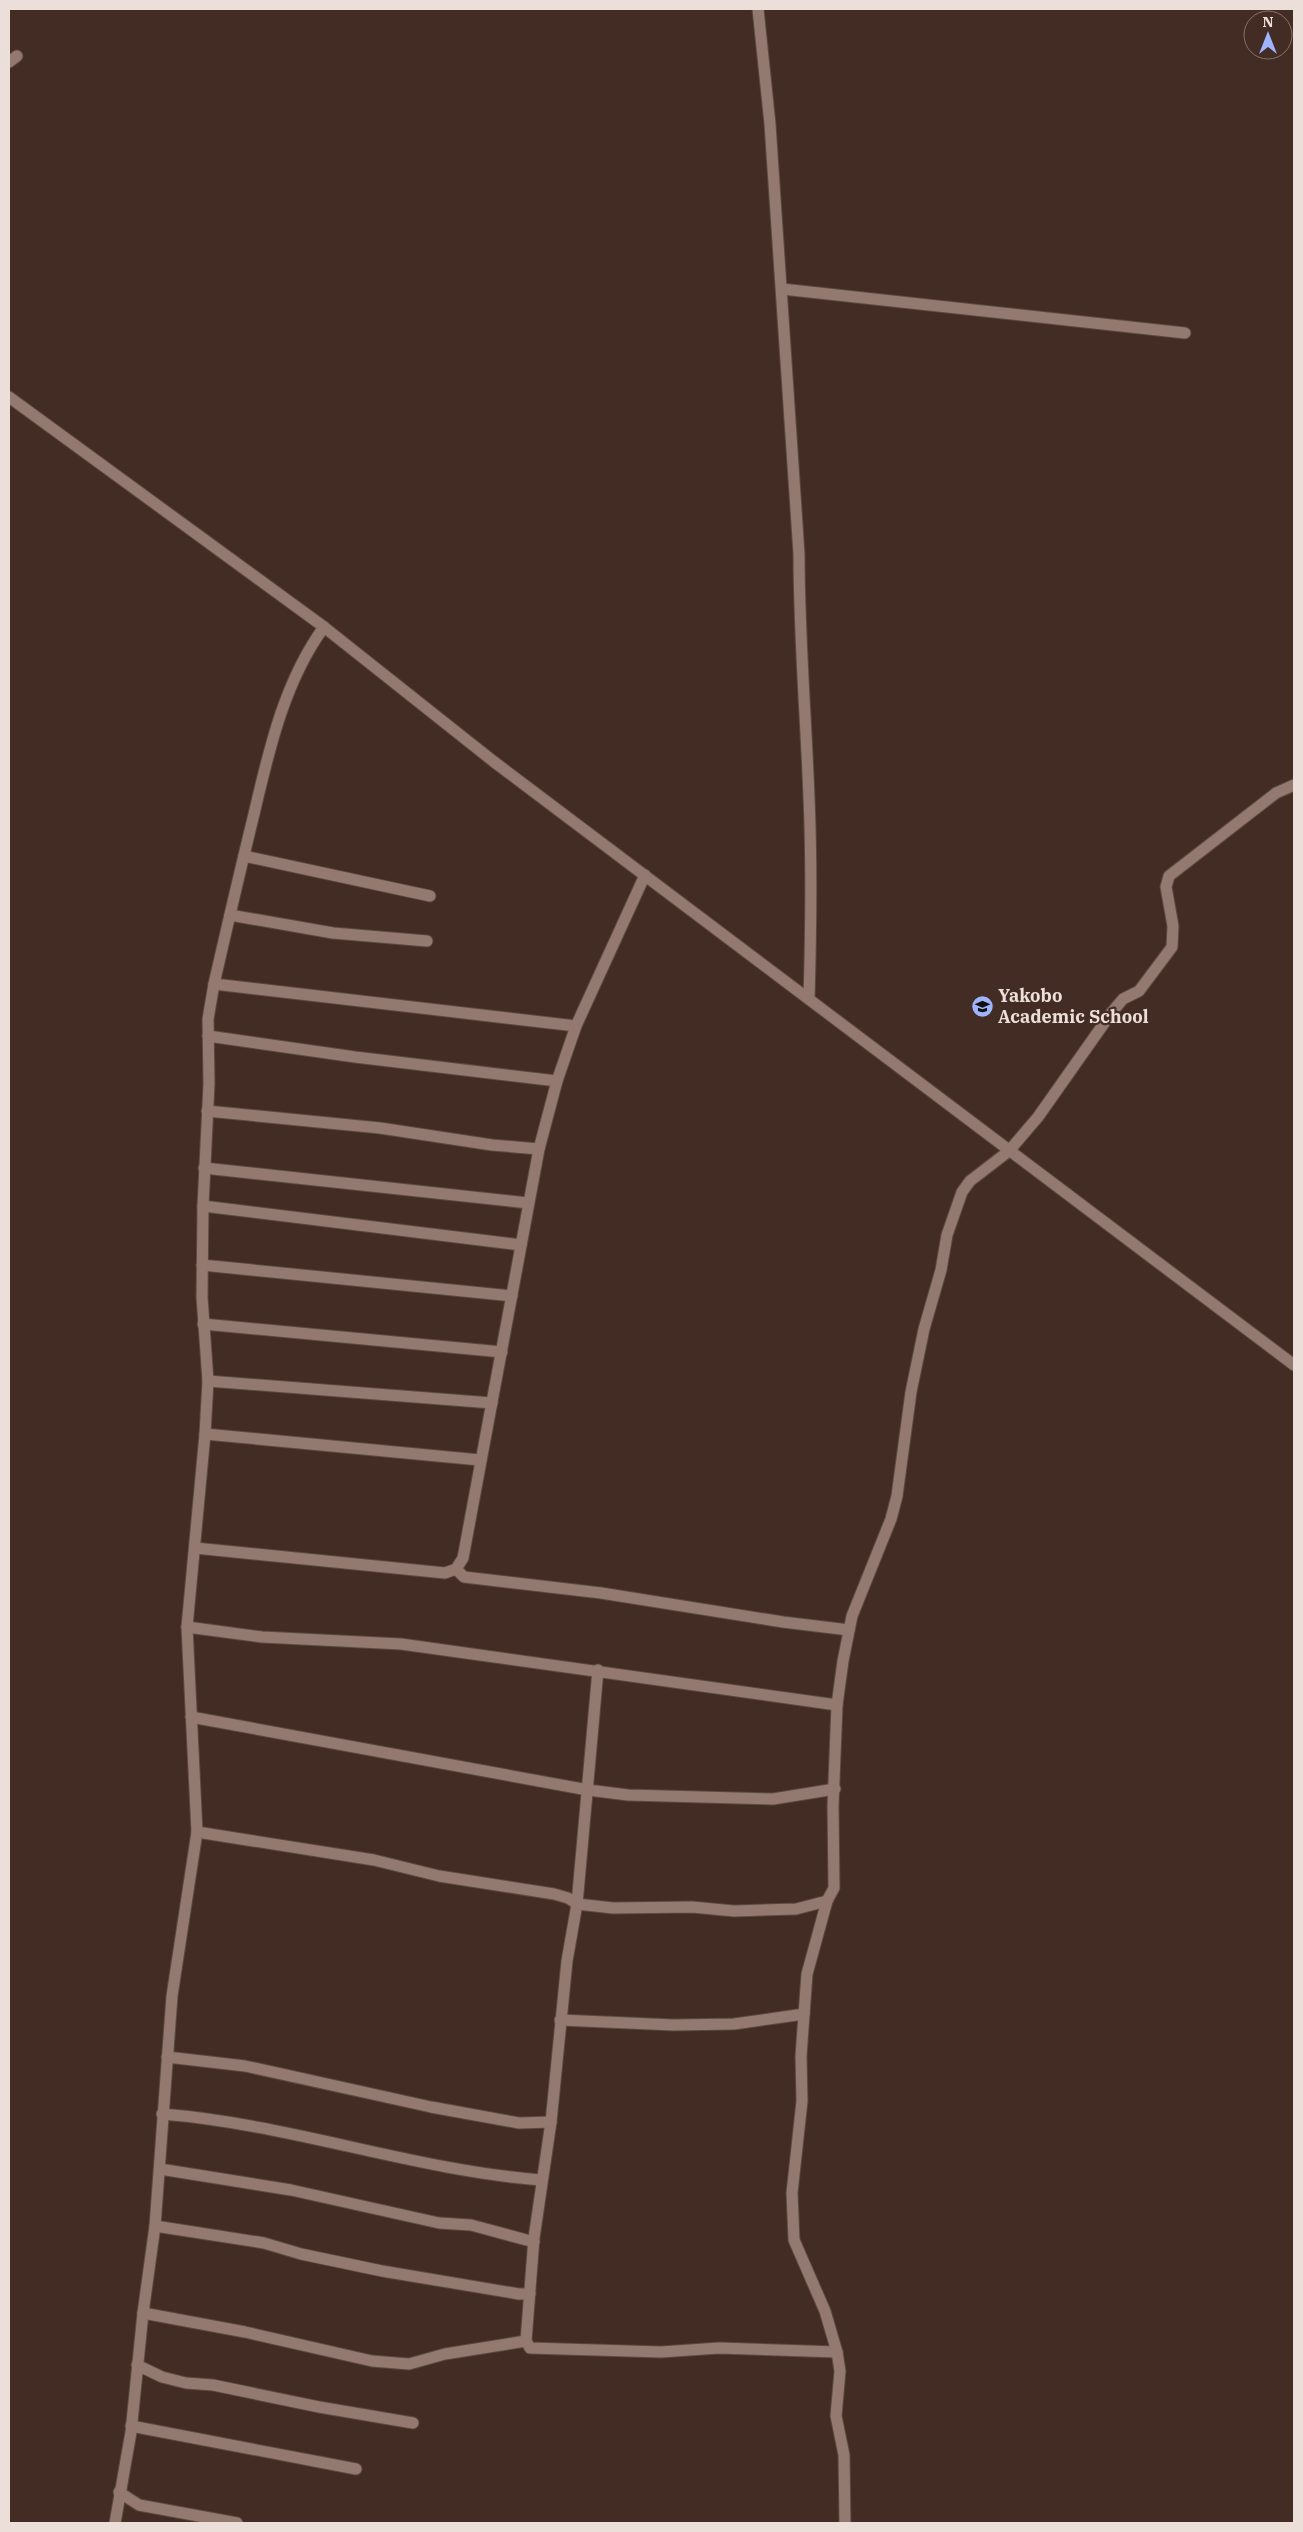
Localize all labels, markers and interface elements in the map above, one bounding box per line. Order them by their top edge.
north arrow [1243,10,1293,60]
text: N [1262,13,1274,31]
place label: Yakobo Academic School [998,984,1149,1028]
school or university icon: Yakobo Academic School [970,994,994,1018]

